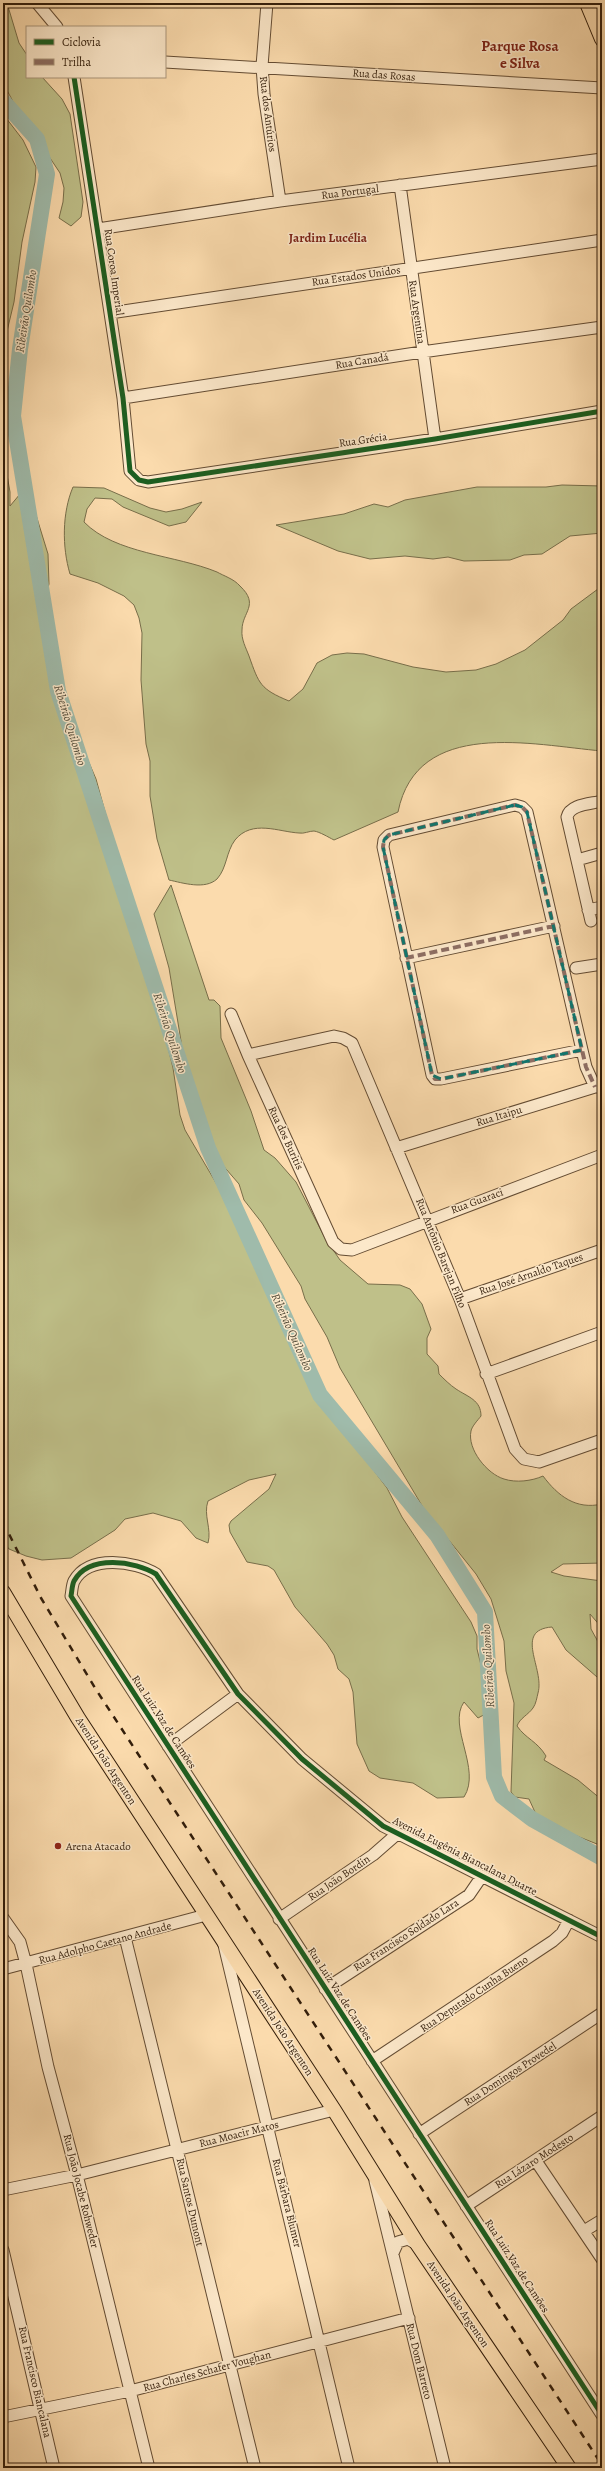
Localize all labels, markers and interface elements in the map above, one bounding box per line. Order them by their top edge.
legend [26,26,166,78]
text: Ciclovia [62,34,101,50]
district label: Parque Rosa e Silva [481,36,559,73]
text: Trilha [62,54,92,70]
street label: Rua das Rosas [352,65,416,85]
street label: Rua dos Antúrios [256,75,280,153]
street label: Rua Portugal [320,181,380,203]
street label: Rua Coroa Imperial [100,228,128,317]
district label: Jardim Lucélia [289,229,368,246]
street label: Rua Estados Unidos [311,262,401,290]
water label: Ribeirão Quilombo [12,268,40,354]
street label: Rua Argentina [405,279,429,346]
street label: Rua Canadá [334,349,391,373]
street label: Rua Grécia [338,429,389,451]
water label: Ribeirão Quilombo [50,683,90,767]
water label: Ribeirão Quilombo [149,991,191,1075]
street label: Rua Itaipu [474,1102,524,1130]
street label: Rua dos Buritis [265,1104,307,1172]
street label: Rua Guaraci [449,1185,505,1217]
street label: Rua Antônio Barejan Filho [412,1196,470,1311]
street label: Rua José Arnaldo Taques [477,1249,585,1299]
water label: Ribeirão Quilombo [268,1291,316,1374]
water label: Ribeirão Quilombo [478,1624,498,1708]
street label: Rua Luiz Vaz de Camões [128,1672,200,1772]
street label: Avenida João Argenton [71,1713,140,1808]
street label: Avenida Eugênia Biancalana Duarte [389,1812,540,1899]
place label: Arena Atacado [65,1839,131,1854]
marker: Arena Atacado [53,1841,63,1851]
street label: Rua João Bordin [305,1852,373,1904]
street label: Rua Francisco Soldado Lara [350,1895,462,1975]
street label: Rua Adolpho Caetano Andrade [37,1918,173,1968]
street label: Rua Luiz Vaz de Camões [304,1944,376,2044]
street label: Rua Deputado Cunha Bueno [417,1952,531,2036]
street label: Avenida João Argenton [248,1984,317,2079]
street label: Rua Domingos Provedel [461,2038,559,2109]
street label: Rua Moacir Matos [198,2117,280,2151]
street label: Rua Lázaro Modesto [492,2130,577,2192]
street label: Rua João Jocabe Rohweder [60,2132,102,2250]
street label: Rua Santos Dumont [173,2156,208,2248]
street label: Rua Bárbara Blumer [269,2157,305,2249]
street label: Rua Luiz Vaz de Camões [481,2216,553,2316]
street label: Avenida João Argenton [423,2257,493,2350]
street label: Rua Dom Barreto [402,2321,436,2401]
street label: Rua Francisco Biancalana [15,2325,55,2440]
street label: Rua Charles Schafer Voughan [141,2347,273,2395]

